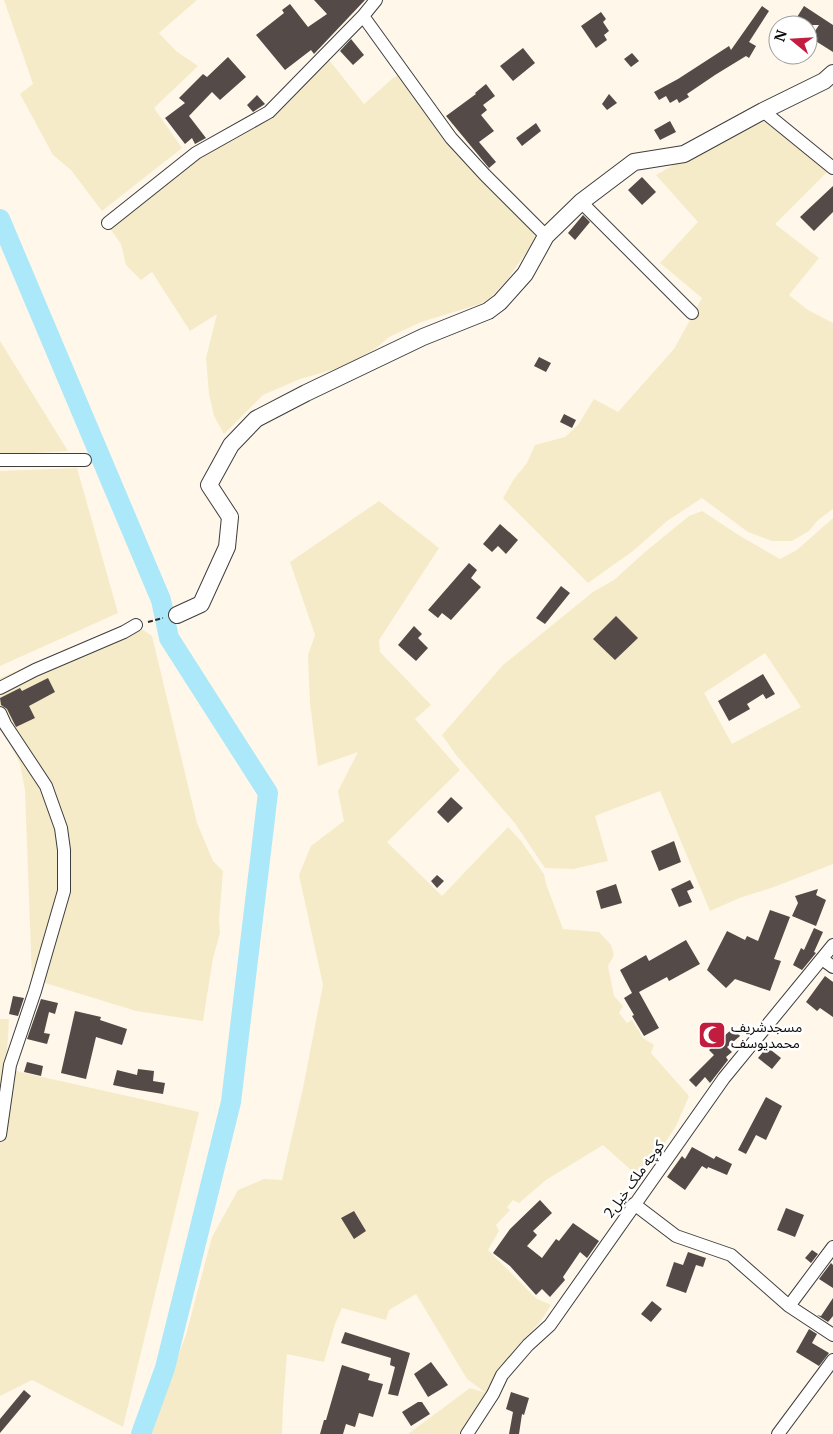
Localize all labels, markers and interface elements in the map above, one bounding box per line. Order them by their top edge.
north arrow [768,15,818,65]
text: N [770,28,791,44]
place label: مسجدشریف محمدیوسف [731,1018,802,1052]
mosque icon: مسجدشریف محمدیوسف [697,1020,727,1050]
street label: کوچه ملک خیل2 [600,1137,669,1222]

